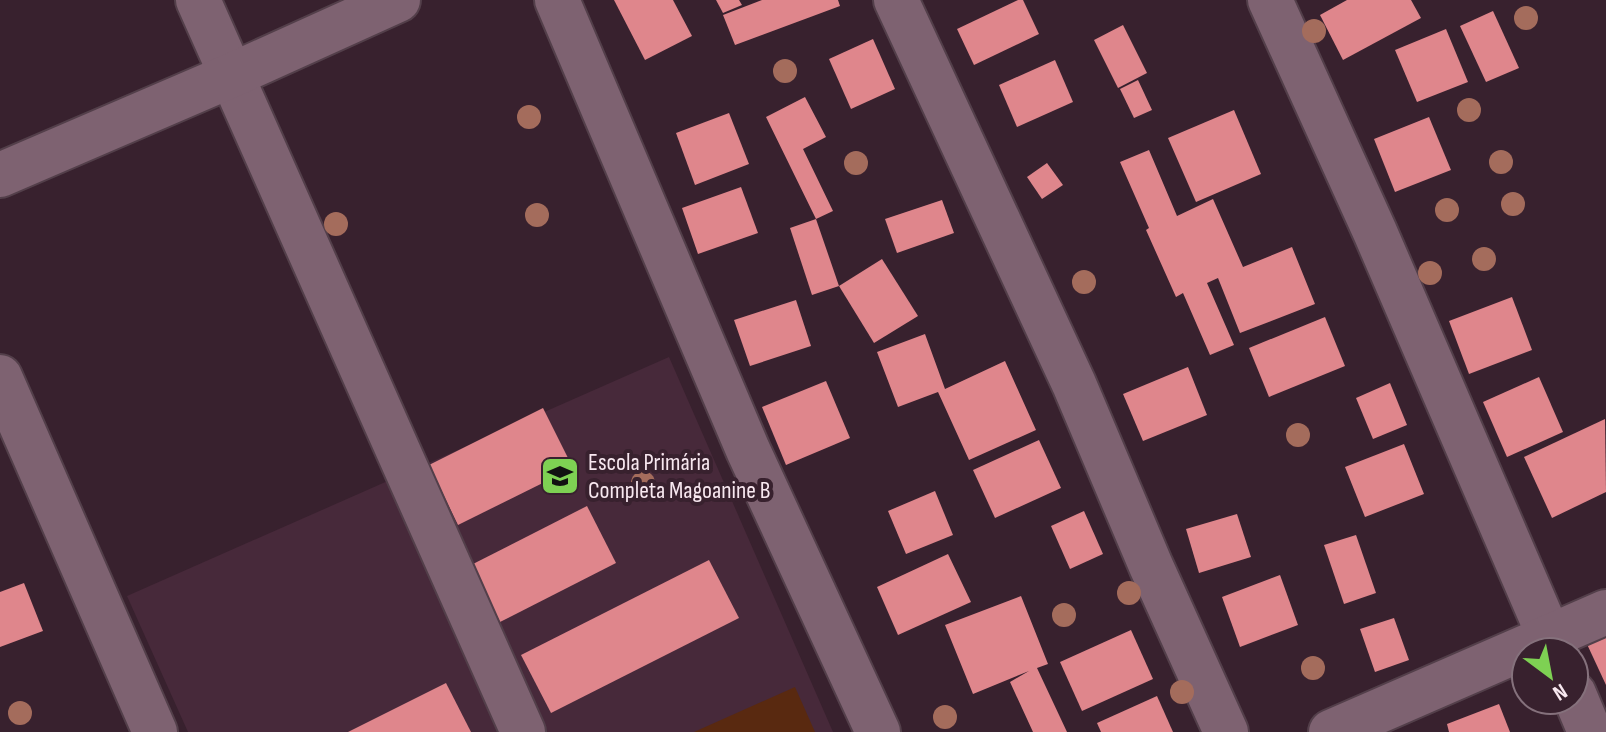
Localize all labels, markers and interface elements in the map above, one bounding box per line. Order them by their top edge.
place label: Escola Primária Completa Magoanine B [588,448,770,505]
school or university icon: Escola Primária Completa Magoanine B [539,455,581,497]
north arrow [1510,636,1590,716]
text: N [1548,677,1572,706]

